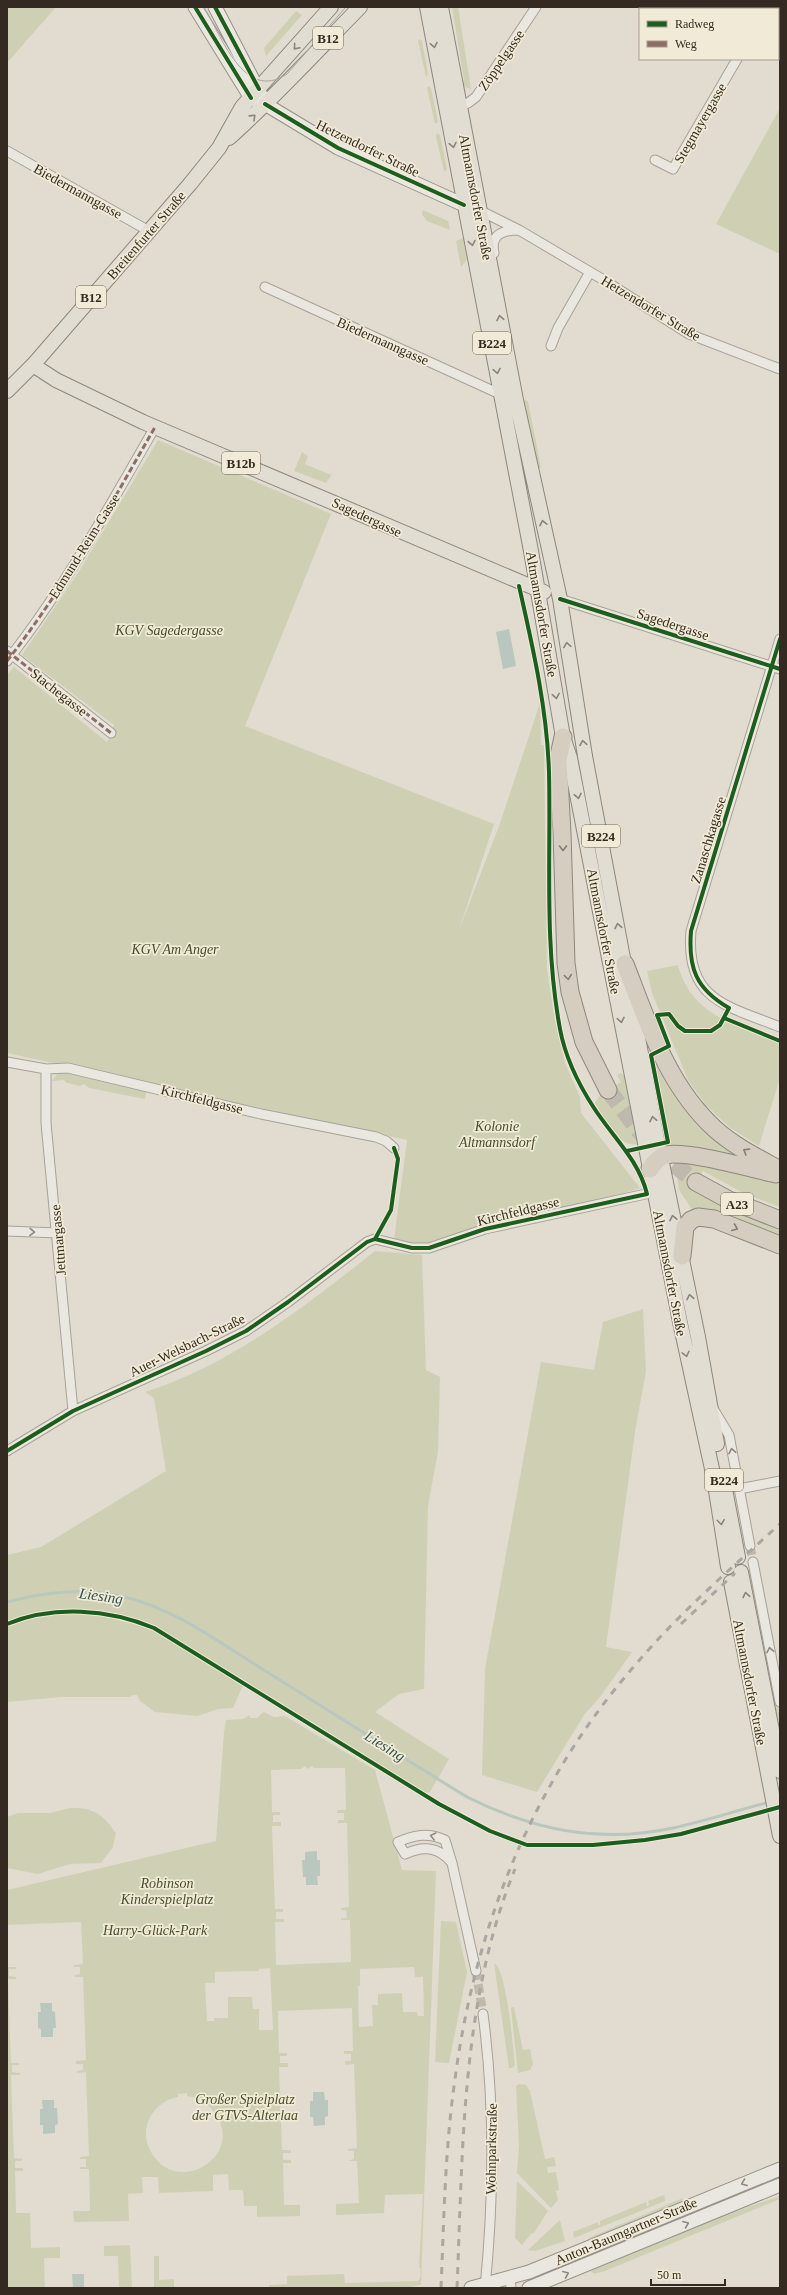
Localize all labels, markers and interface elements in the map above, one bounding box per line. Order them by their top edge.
legend [639,8,779,60]
text: Radweg [675,17,714,31]
road number: B12 [313,27,343,49]
street label: Zöppelgasse [476,27,527,93]
text: Weg [675,37,697,51]
one-way arrow [294,42,301,50]
one-way arrow [429,42,437,48]
street label: Stegmayergasse [671,81,729,166]
one-way arrow [248,114,256,122]
street label: Hetzendorfer Straße [314,117,422,180]
street label: Altmannsdorfer Straße [456,133,495,261]
one-way arrow [449,142,457,149]
street label: Biedermanngasse [31,161,125,222]
street label: Breitenfurter Straße [104,188,189,282]
one-way arrow [467,240,475,246]
street label: Hetzendorfer Straße [598,273,703,344]
road number: B12 [76,286,106,308]
one-way arrow [496,314,504,321]
street label: Biedermanngasse [335,315,431,368]
road number: B224 [473,332,511,354]
one-way arrow [493,368,501,374]
road number: B12b [222,452,260,474]
street label: Edmund-Reim-Gasse [46,491,123,601]
street label: Sagedergasse [330,495,404,540]
one-way arrow [540,520,548,527]
street label: Altmannsdorfer Straße [523,550,560,678]
street label: Sagedergasse [635,606,711,643]
park label: KGV Sagedergasse [114,623,223,638]
one-way arrow [563,641,572,648]
street label: Stachegasse [27,666,90,719]
one-way arrow [551,693,559,699]
one-way arrow [579,740,588,746]
one-way arrow [573,793,581,799]
street label: Zanaschkagasse [688,795,729,885]
road number: B224 [582,825,620,847]
one-way arrow [559,845,567,851]
street label: Altmannsdorfer Straße [584,867,623,995]
one-way arrow [614,923,623,929]
park label: KGV Am Anger [130,942,219,957]
one-way arrow [563,974,572,980]
one-way arrow [617,1017,625,1023]
street label: Kirchfeldgasse [159,1082,244,1117]
one-way arrow [650,1115,658,1122]
park label: Kolonie Altmannsdorf [458,1119,537,1150]
one-way arrow [743,1148,750,1156]
road number: A23 [721,1193,753,1215]
street label: Kirchfeldgasse [476,1194,561,1229]
street label: Jettmargasse [48,1204,69,1276]
street label: Altmannsdorfer Straße [650,1209,689,1337]
one-way arrow [669,1215,677,1221]
one-way arrow [732,1224,739,1232]
one-way arrow [29,1228,35,1236]
one-way arrow [687,1293,695,1300]
street label: Auer-Welsbach-Straße [127,1311,248,1380]
one-way arrow [682,1350,690,1357]
one-way arrow [728,1447,736,1454]
road number: B224 [705,1469,743,1491]
one-way arrow [716,1519,725,1525]
water label: Liesing [77,1585,124,1607]
one-way arrow [742,1592,751,1598]
street label: Altmannsdorfer Straße [730,1618,769,1746]
one-way arrow [766,1647,775,1653]
water label: Liesing [361,1727,408,1765]
one-way arrow [430,1833,437,1841]
park label: Robinson Kinderspielplatz [120,1876,214,1907]
park label: Harry-Glück-Park [102,1923,208,1938]
park label: Großer Spielplatz der GTVS-Alterlaa [192,2092,298,2123]
street label: Wohnparkstraße [483,2103,500,2195]
one-way arrow [740,2179,747,2187]
street label: Anton-Baumgartner-Straße [553,2195,700,2268]
one-way arrow [682,2221,689,2229]
scale bar [651,2261,725,2287]
text: 50 m [657,2268,682,2282]
one-way arrow [562,2270,569,2278]

